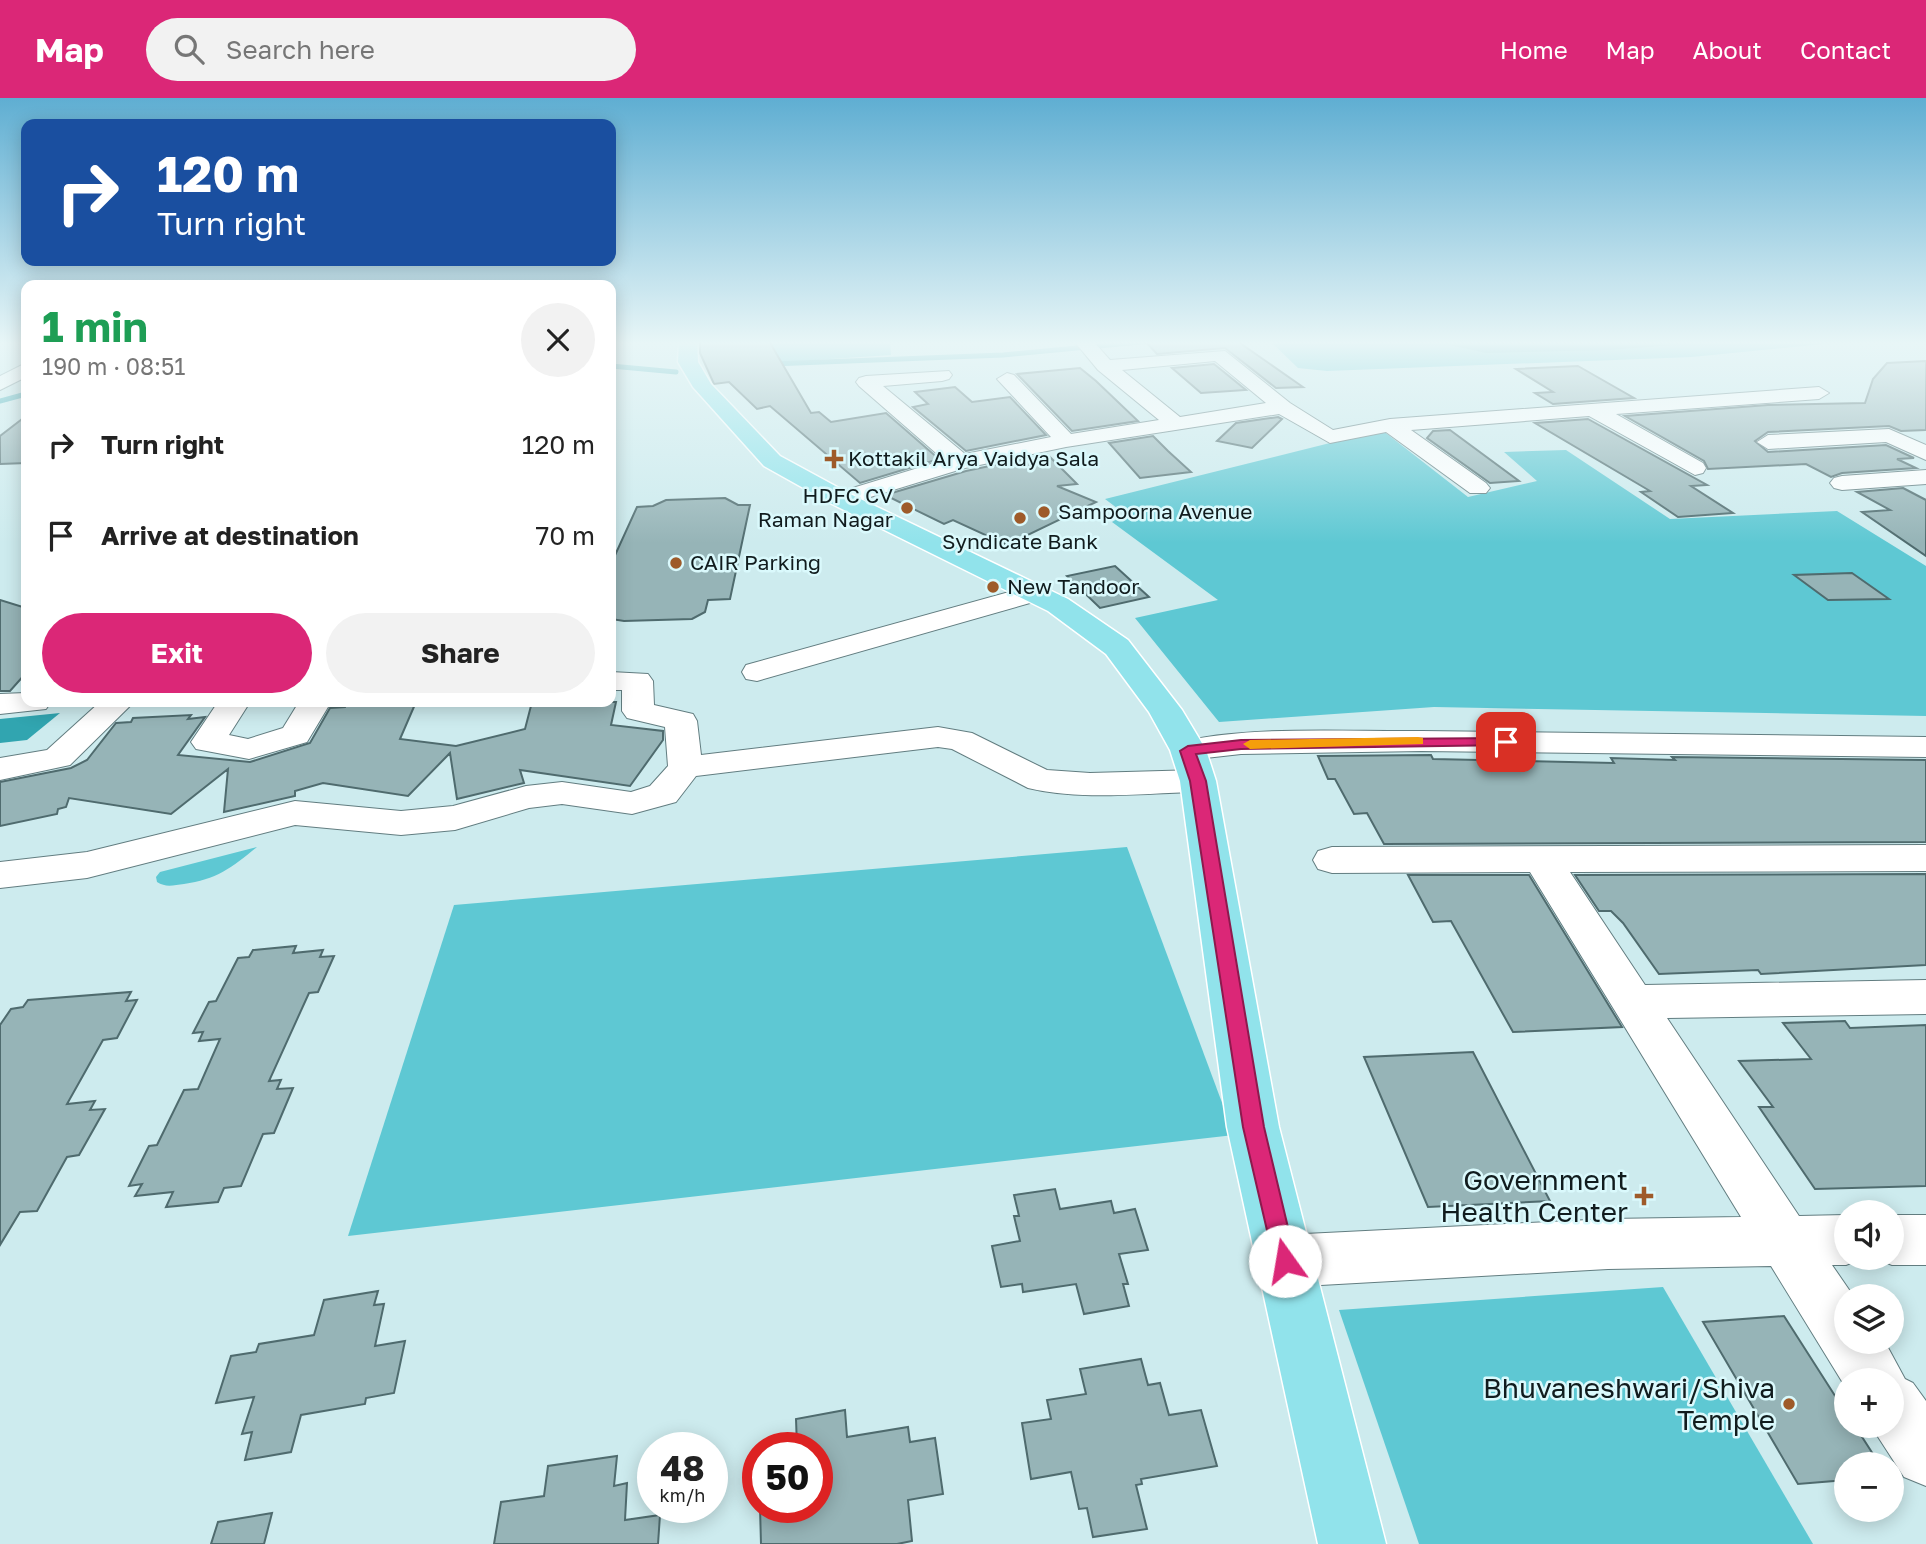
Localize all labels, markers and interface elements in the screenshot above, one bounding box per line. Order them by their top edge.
search box [146,18,636,81]
text: Map [35,30,104,69]
icon: search [170,30,208,68]
text: Search here [226,34,375,65]
text: Home [1500,35,1568,64]
text: Map [1606,35,1655,64]
text: About [1693,35,1762,64]
text: Contact [1800,35,1891,64]
text: 120 m [157,144,299,203]
icon: right [42,147,133,238]
text: Turn right [157,204,306,242]
text: 1 min [42,301,148,351]
button: close [521,303,595,377]
text: 190 m · 08:51 [42,352,186,380]
icon: right [42,426,80,464]
text: Turn right [101,429,224,460]
text: 120 m [522,429,595,460]
place label: Kottakil Arya Vaidya Sala [848,445,1099,471]
marker: Kottakil Arya Vaidya Sala [826,451,842,467]
place label: HDFC CV Raman Nagar [758,482,893,532]
place label: Sampoorna Avenue [1058,498,1252,524]
marker: HDFC CV Raman Nagar [899,500,915,516]
marker: Sampoorna Avenue [1036,504,1052,520]
marker: Syndicate Bank [1012,510,1028,526]
icon: arrive [42,517,80,555]
text: Arrive at destination [101,520,359,551]
text: 70 m [536,520,595,551]
place label: Syndicate Bank [942,528,1098,554]
place label: CAIR Parking [690,549,821,575]
marker: CAIR Parking [668,555,684,571]
place label: New Tandoor [1007,573,1139,599]
marker: New Tandoor [985,579,1001,595]
button: Exit [42,613,312,693]
button: Share [326,613,595,693]
pin [1476,712,1536,772]
icon: arrive [1487,723,1525,761]
place label: Government Health Center [1440,1163,1628,1228]
marker: Government Health Center [1634,1186,1654,1206]
map controls [1834,1200,1904,1522]
button: sound [1834,1200,1904,1270]
position arrow [1248,1224,1322,1298]
button: layers [1834,1284,1904,1354]
button: + [1834,1368,1904,1438]
place label: Bhuvaneshwari/Shiva Temple [1483,1371,1775,1436]
marker: Bhuvaneshwari/Shiva Temple [1781,1396,1797,1412]
speed limit sign: 50 [742,1432,833,1523]
text: 48 [660,1447,705,1489]
button: − [1834,1452,1904,1522]
text: km/h [660,1484,705,1506]

